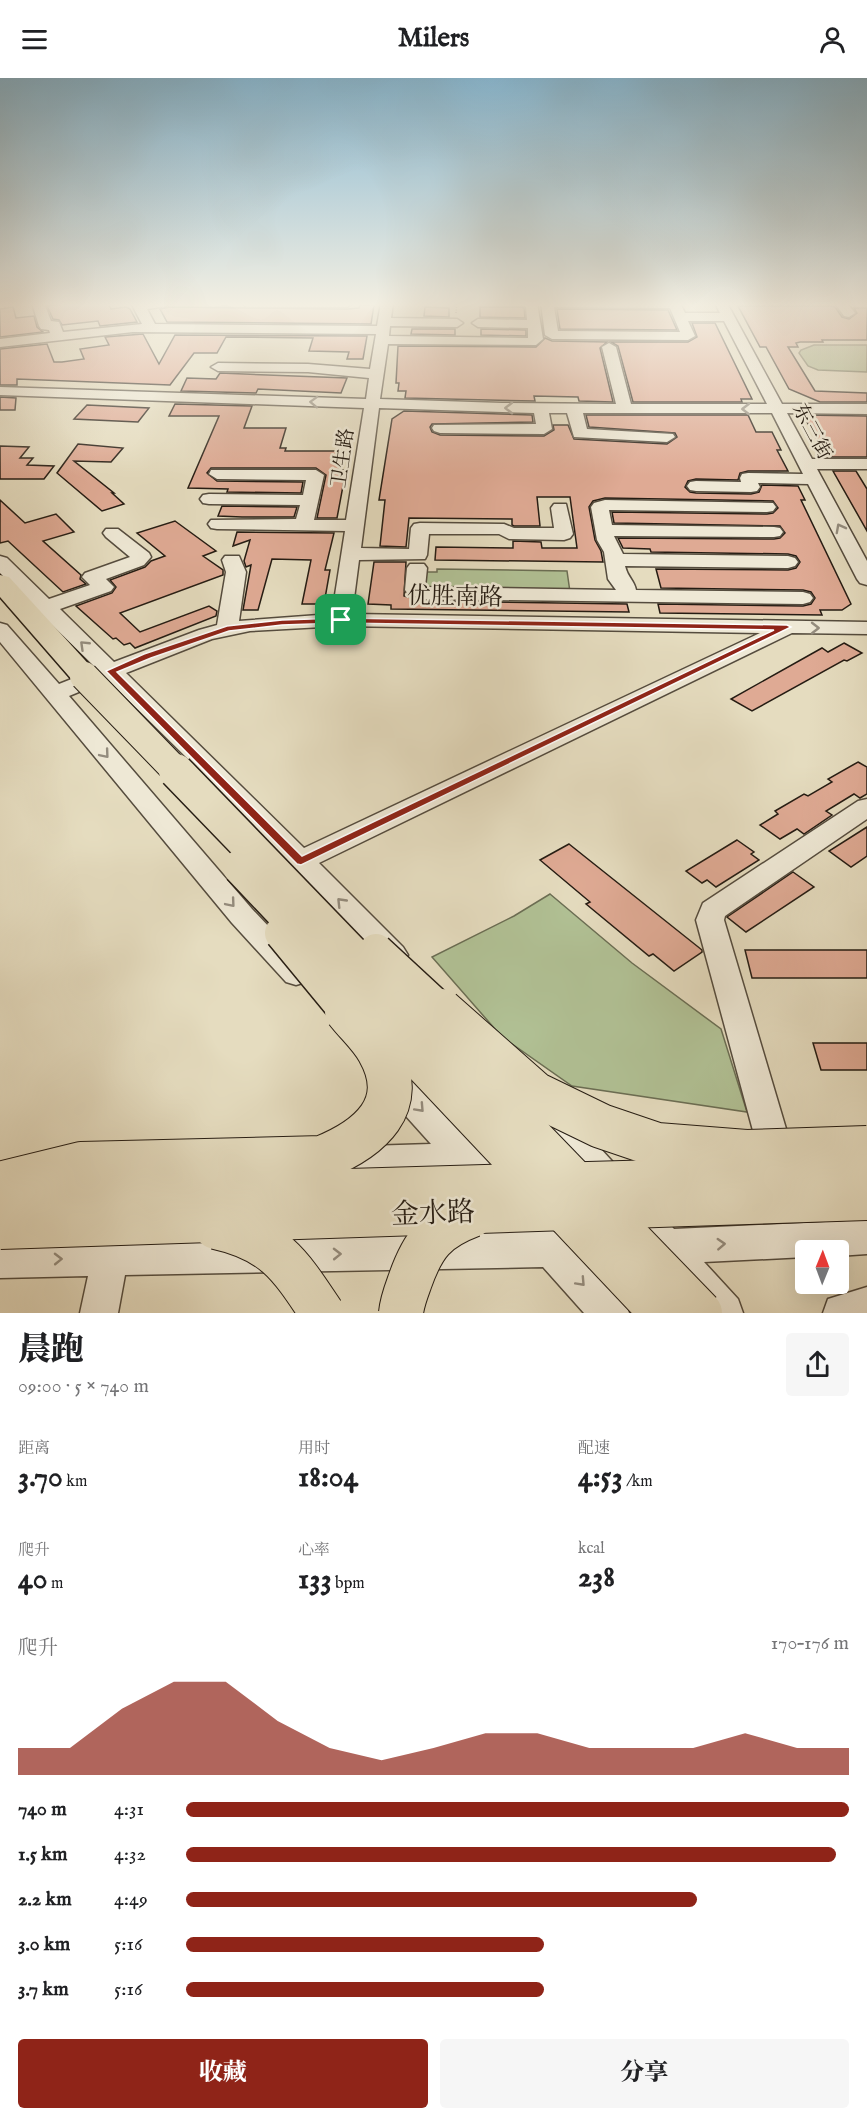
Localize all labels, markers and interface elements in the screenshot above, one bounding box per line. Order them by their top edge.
text: Milers [398,22,469,56]
icon: menu [18,23,51,56]
icon: person [816,23,849,56]
one-way arrow [310,395,319,408]
street label: 东三街 [787,399,837,464]
one-way arrow [504,402,513,414]
one-way arrow [741,403,750,415]
street label: 卫生路 [327,427,360,490]
one-way arrow [836,523,847,534]
street label: 优胜南路 [407,581,503,614]
pin [315,594,366,645]
icon: arrive [324,603,357,636]
one-way arrow [811,621,820,634]
one-way arrow [81,641,92,652]
one-way arrow [98,747,109,758]
one-way arrow [224,896,235,907]
one-way arrow [337,898,348,909]
one-way arrow [413,1101,424,1112]
street label: 金水路 [390,1196,476,1233]
one-way arrow [717,1237,726,1250]
north arrow [795,1240,849,1294]
map controls [795,1240,849,1294]
one-way arrow [333,1248,342,1260]
one-way arrow [54,1253,63,1265]
one-way arrow [574,1275,585,1286]
text: 晨跑 [18,1330,84,1372]
button: share [786,1333,849,1396]
text: 09:00 · 5 × 740 m [18,1374,149,1399]
text: 距离 [18,1439,50,1459]
text: 用时 [298,1439,330,1459]
text: 配速 [578,1439,610,1459]
text: 3.70 [18,1459,63,1497]
text: 18:04 [298,1459,358,1497]
text: 4:53 [578,1459,623,1497]
text: km [63,1472,87,1492]
text: /km [623,1472,653,1492]
text: kcal [578,1539,605,1559]
text: 爬升 [18,1541,50,1561]
text: 心率 [298,1541,330,1561]
text: 238 [578,1559,615,1597]
text: 40 [18,1561,47,1599]
text: 133 [298,1561,332,1599]
text: m [47,1574,63,1594]
text: bpm [332,1574,365,1594]
text: 170–176 m [771,1631,849,1656]
text: 爬升 [18,1636,58,1661]
text: 740 m [18,1797,67,1822]
text: 4:31 [114,1797,144,1822]
text: 1.5 km [18,1842,68,1867]
text: 4:32 [114,1842,146,1867]
text: 2.2 km [18,1887,72,1912]
text: 4:49 [114,1887,148,1912]
text: 3.0 km [18,1932,70,1957]
text: 5:16 [114,1932,142,1957]
text: 3.7 km [18,1977,69,2002]
text: 5:16 [114,1977,142,2002]
button: 收藏 [18,2039,428,2108]
button: 分享 [440,2039,849,2108]

